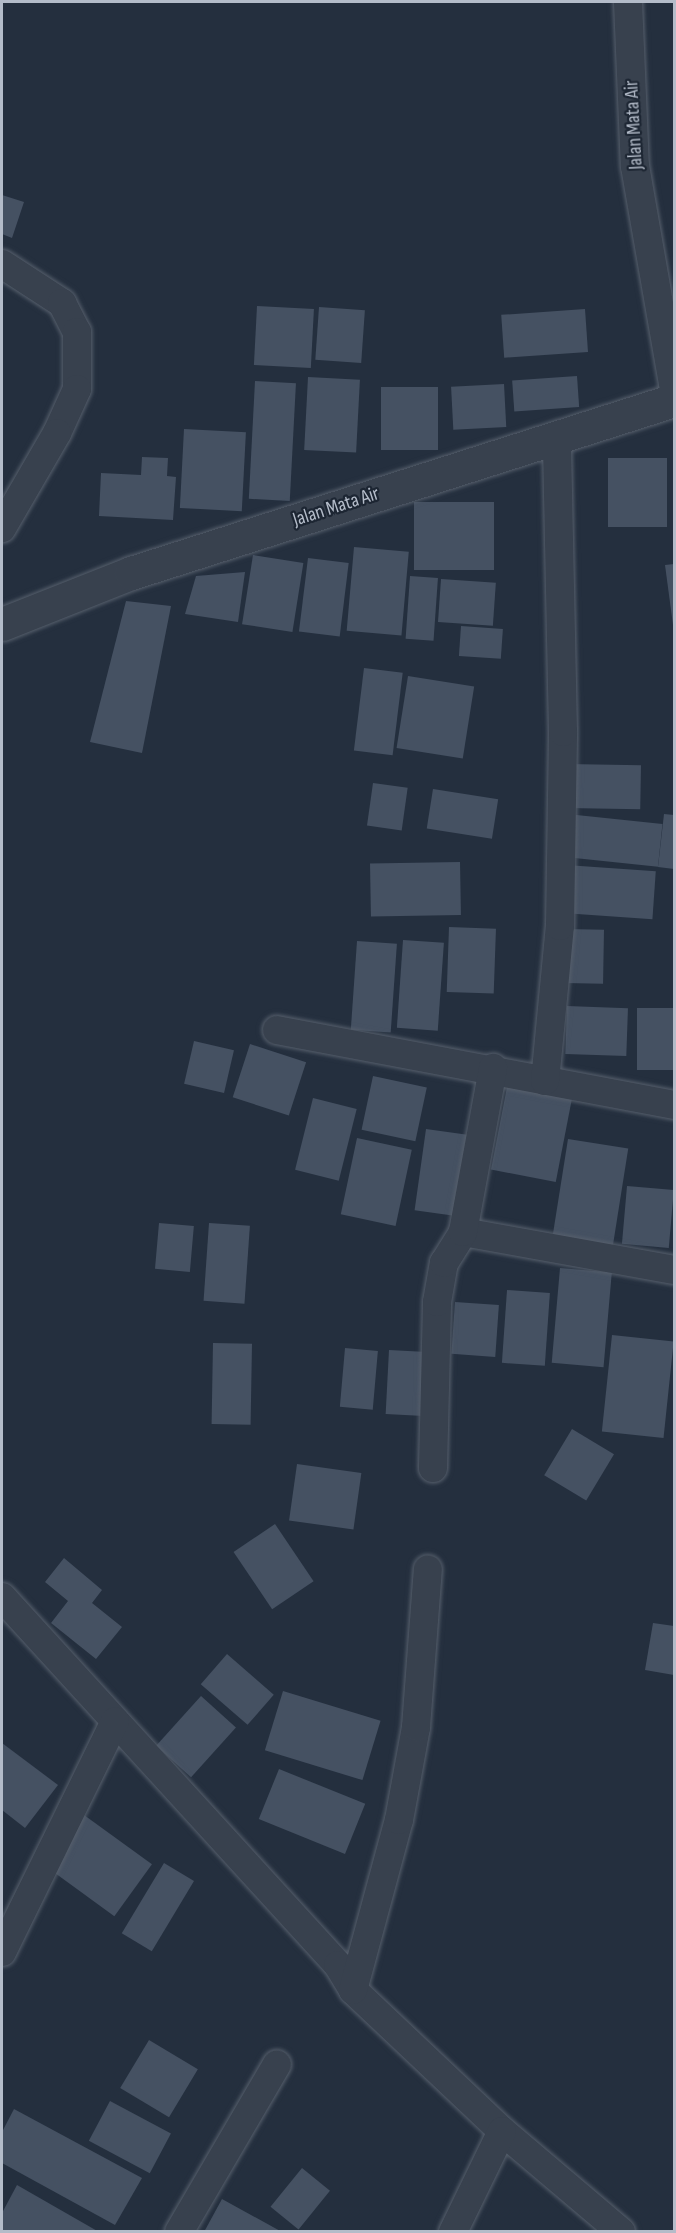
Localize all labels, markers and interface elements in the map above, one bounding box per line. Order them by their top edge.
street label: Jalan Mata Air [620,80,648,170]
street label: Jalan Mata Air [290,482,382,532]

